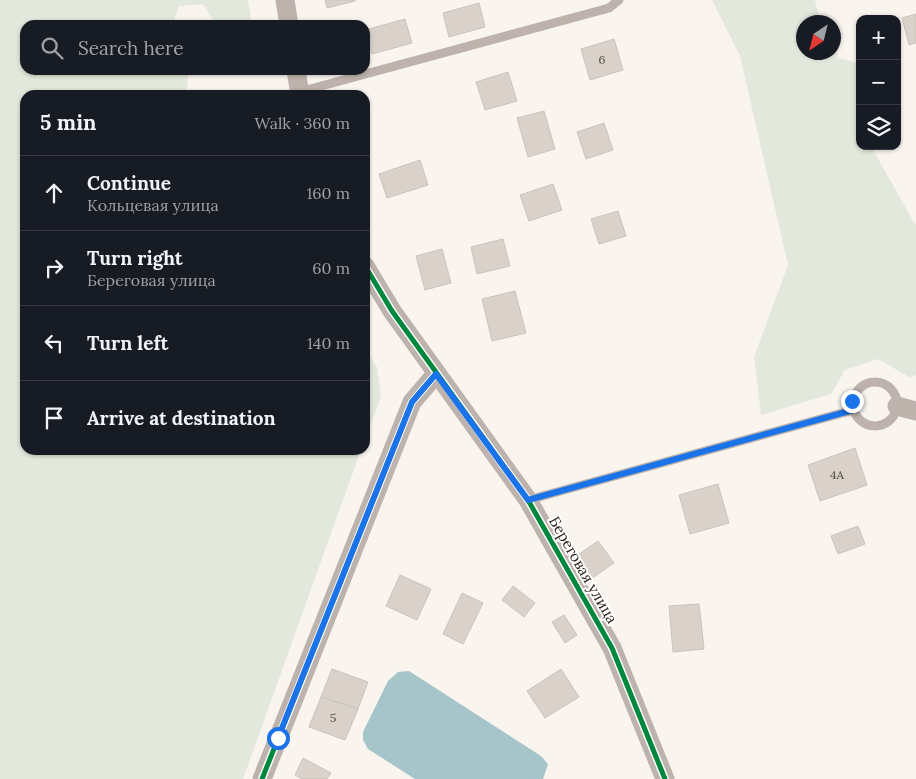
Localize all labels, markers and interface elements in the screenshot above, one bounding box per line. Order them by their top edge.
north arrow [796,15,841,60]
map controls [856,15,901,150]
button: + [856,15,901,60]
search box [20,20,370,75]
icon: search [38,34,66,62]
text: Search here [78,36,184,60]
house number: 6 [599,52,606,67]
button: − [856,60,901,105]
button: layers [856,105,901,150]
text: 5 min [40,109,96,136]
text: Walk · 360 m [254,113,350,133]
text: Continue [87,171,171,195]
icon: ahead [40,179,68,207]
text: 160 m [306,183,350,203]
text: Кольцевая улица [87,195,219,215]
text: Turn right [87,246,183,270]
icon: right [40,254,68,282]
text: 60 m [312,258,350,278]
text: Береговая улица [87,270,216,290]
icon: left [40,329,68,357]
text: Turn left [87,331,168,355]
text: 140 m [307,333,350,353]
route end [841,390,864,413]
icon: arrive [40,404,68,432]
text: Arrive at destination [87,406,276,430]
house number: 4А [830,467,844,482]
street label: Береговая улица [545,513,622,627]
house number: 5 [330,710,336,725]
route start [267,727,290,750]

